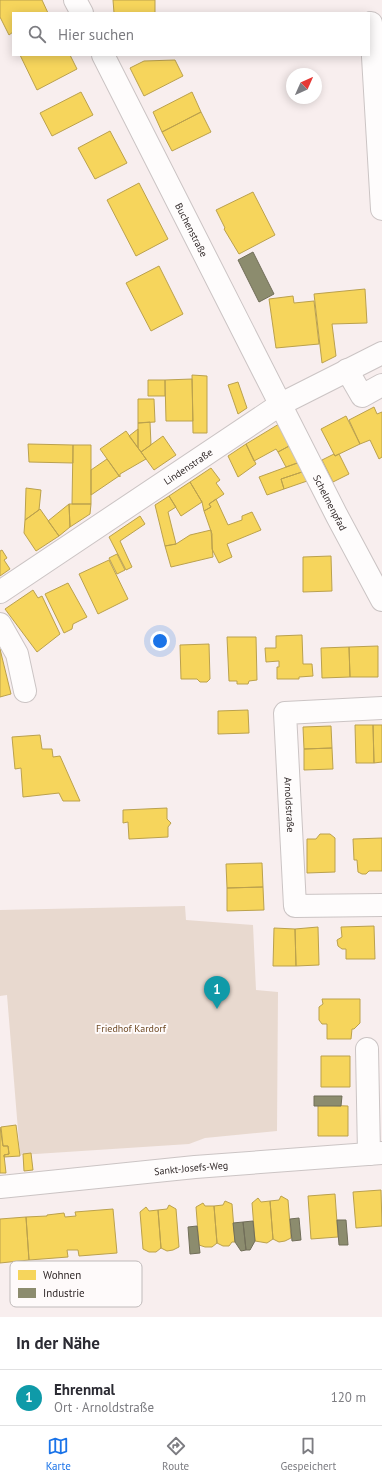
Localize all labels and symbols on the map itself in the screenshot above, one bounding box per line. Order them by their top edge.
north arrow [286,68,322,104]
street label: Buchenstraße [172,201,210,259]
street label: Lindenstraße [161,446,215,488]
street label: Schelmenpfad [310,473,350,533]
your location [150,631,170,651]
street label: Arnoldstraße [281,777,297,833]
pin: 1 [204,976,230,1009]
park label: Friedhof Kardorf [96,1022,167,1035]
street label: Sankt-Josefs-Weg [154,1159,228,1178]
legend [10,1261,142,1307]
text: Wohnen [43,1268,81,1282]
text: Industrie [43,1286,85,1300]

